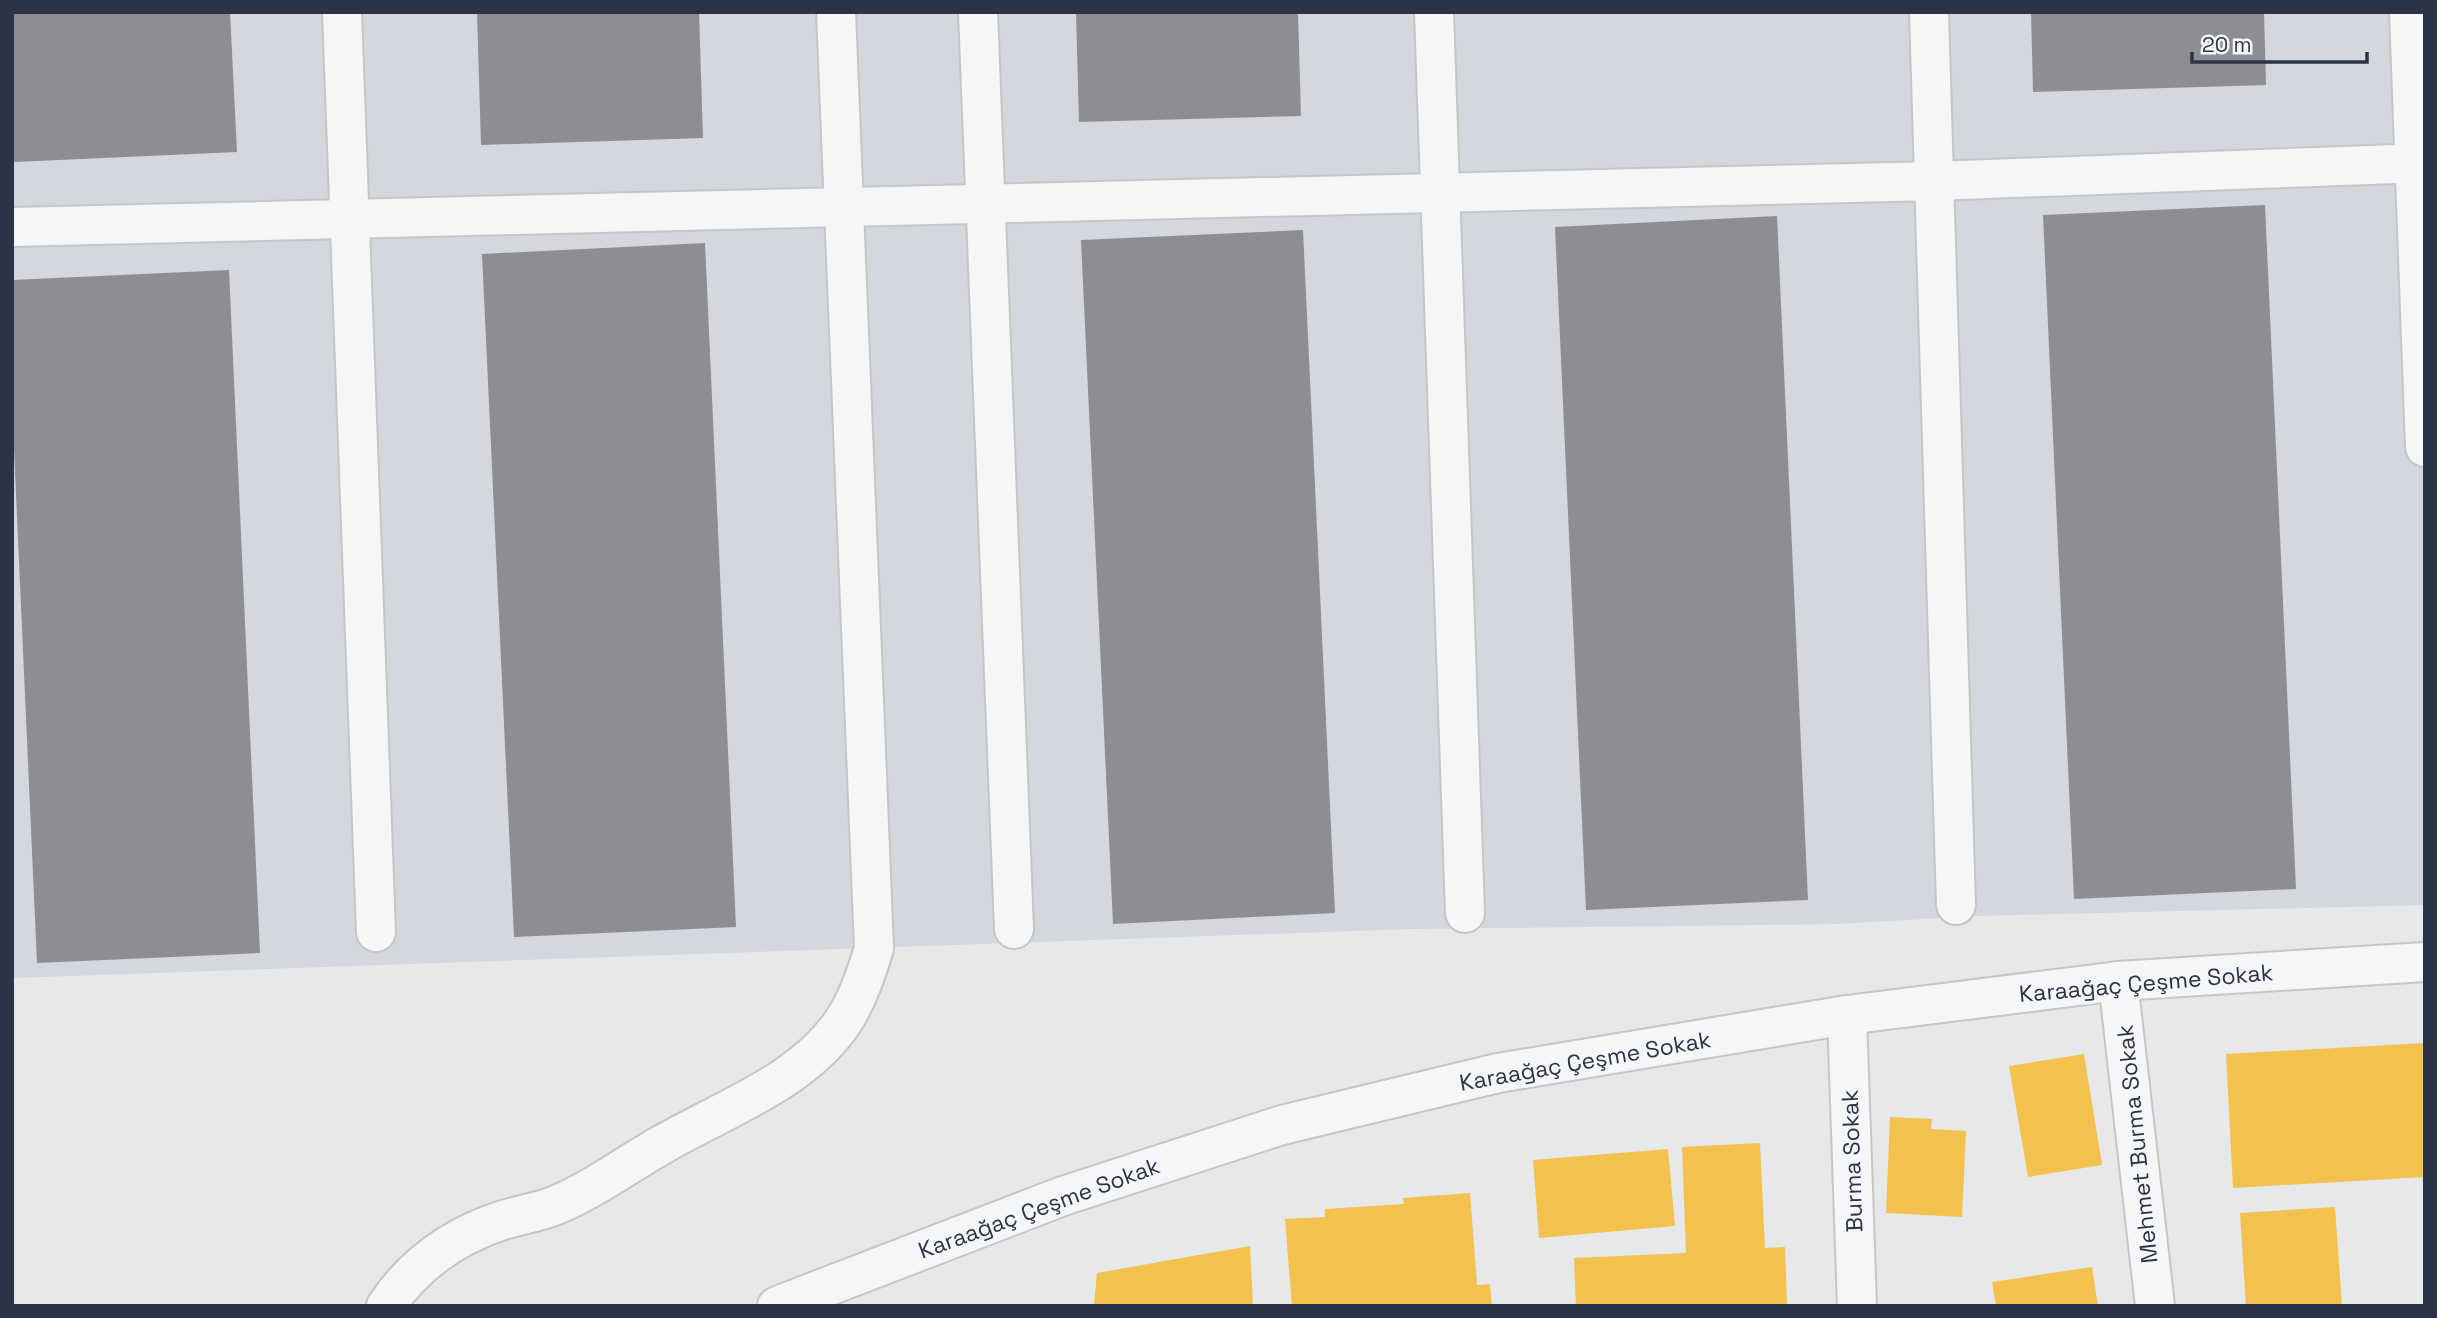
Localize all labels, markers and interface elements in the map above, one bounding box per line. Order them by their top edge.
scale bar [2192,21,2367,65]
text: 20 m [2202,31,2252,58]
street label: Karaağaç Çeşme Sokak [2018,957,2274,1009]
street label: Mehmet Burma Sokak [2110,1023,2164,1265]
street label: Karaağaç Çeşme Sokak [1457,1024,1713,1098]
street label: Burma Sokak [1835,1089,1869,1233]
street label: Karaağaç Çeşme Sokak [914,1150,1164,1266]

